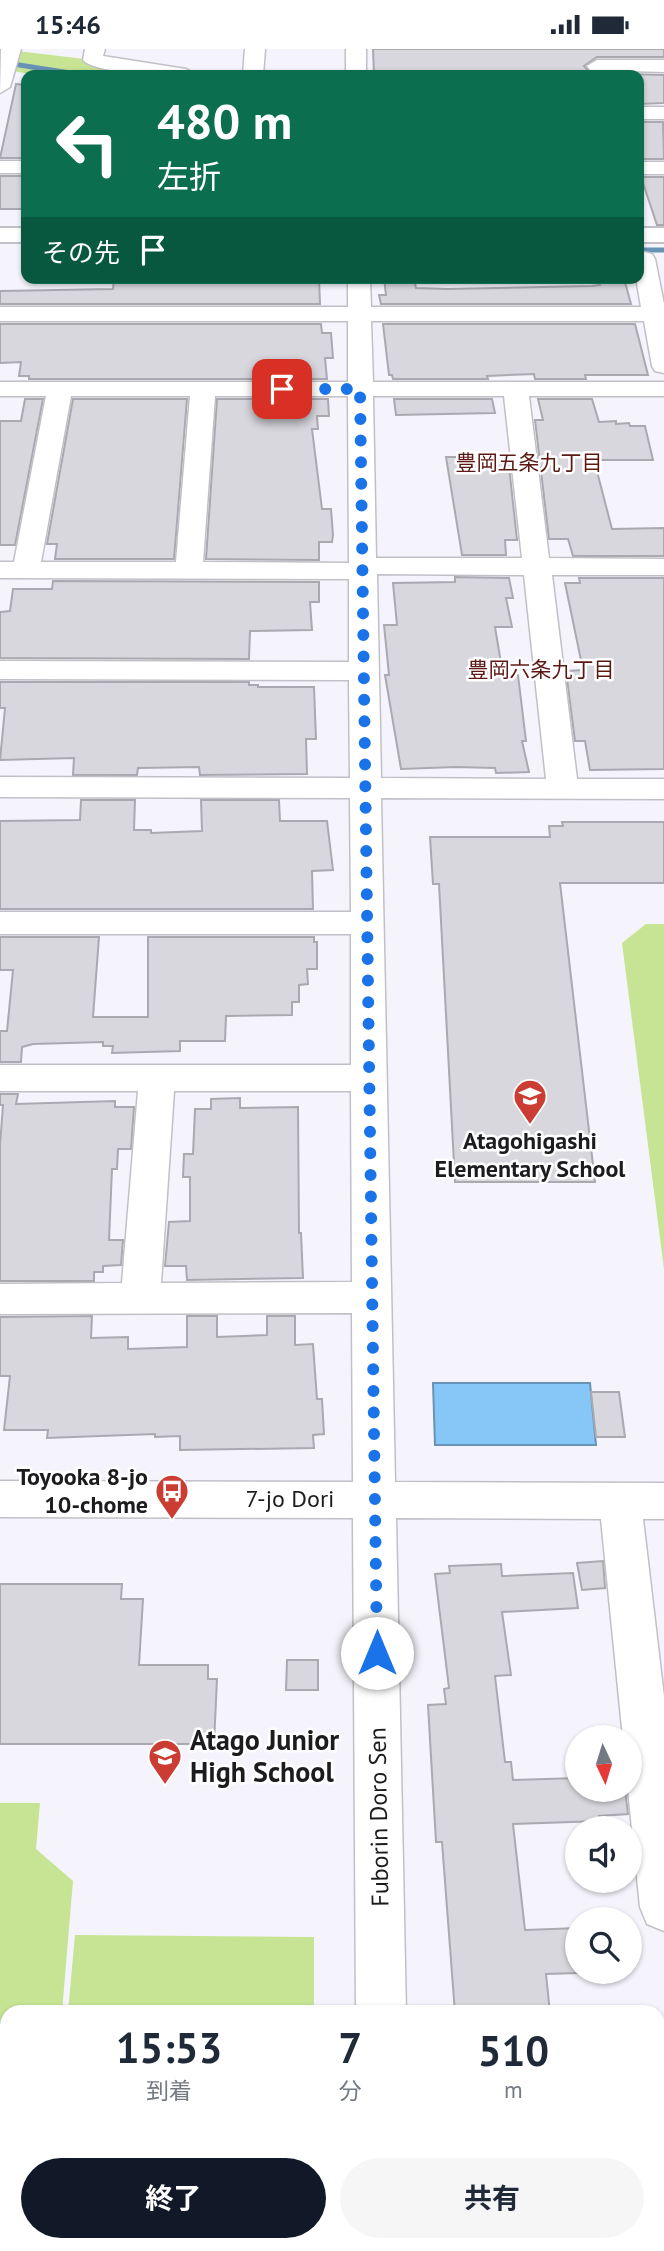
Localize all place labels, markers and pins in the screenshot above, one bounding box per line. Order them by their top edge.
pin [252,359,312,419]
school or university icon: Atagohigashi Elementary School [511,1077,549,1126]
place label: Atagohigashi Elementary School [435,1125,626,1184]
place label: Toyooka 8-jo 10-chome [16,1461,148,1520]
bus stop icon: Toyooka 8-jo 10-chome [153,1472,191,1521]
place label: Atago Junior High School [190,1721,339,1790]
school or university icon: Atago Junior High School [146,1737,184,1786]

